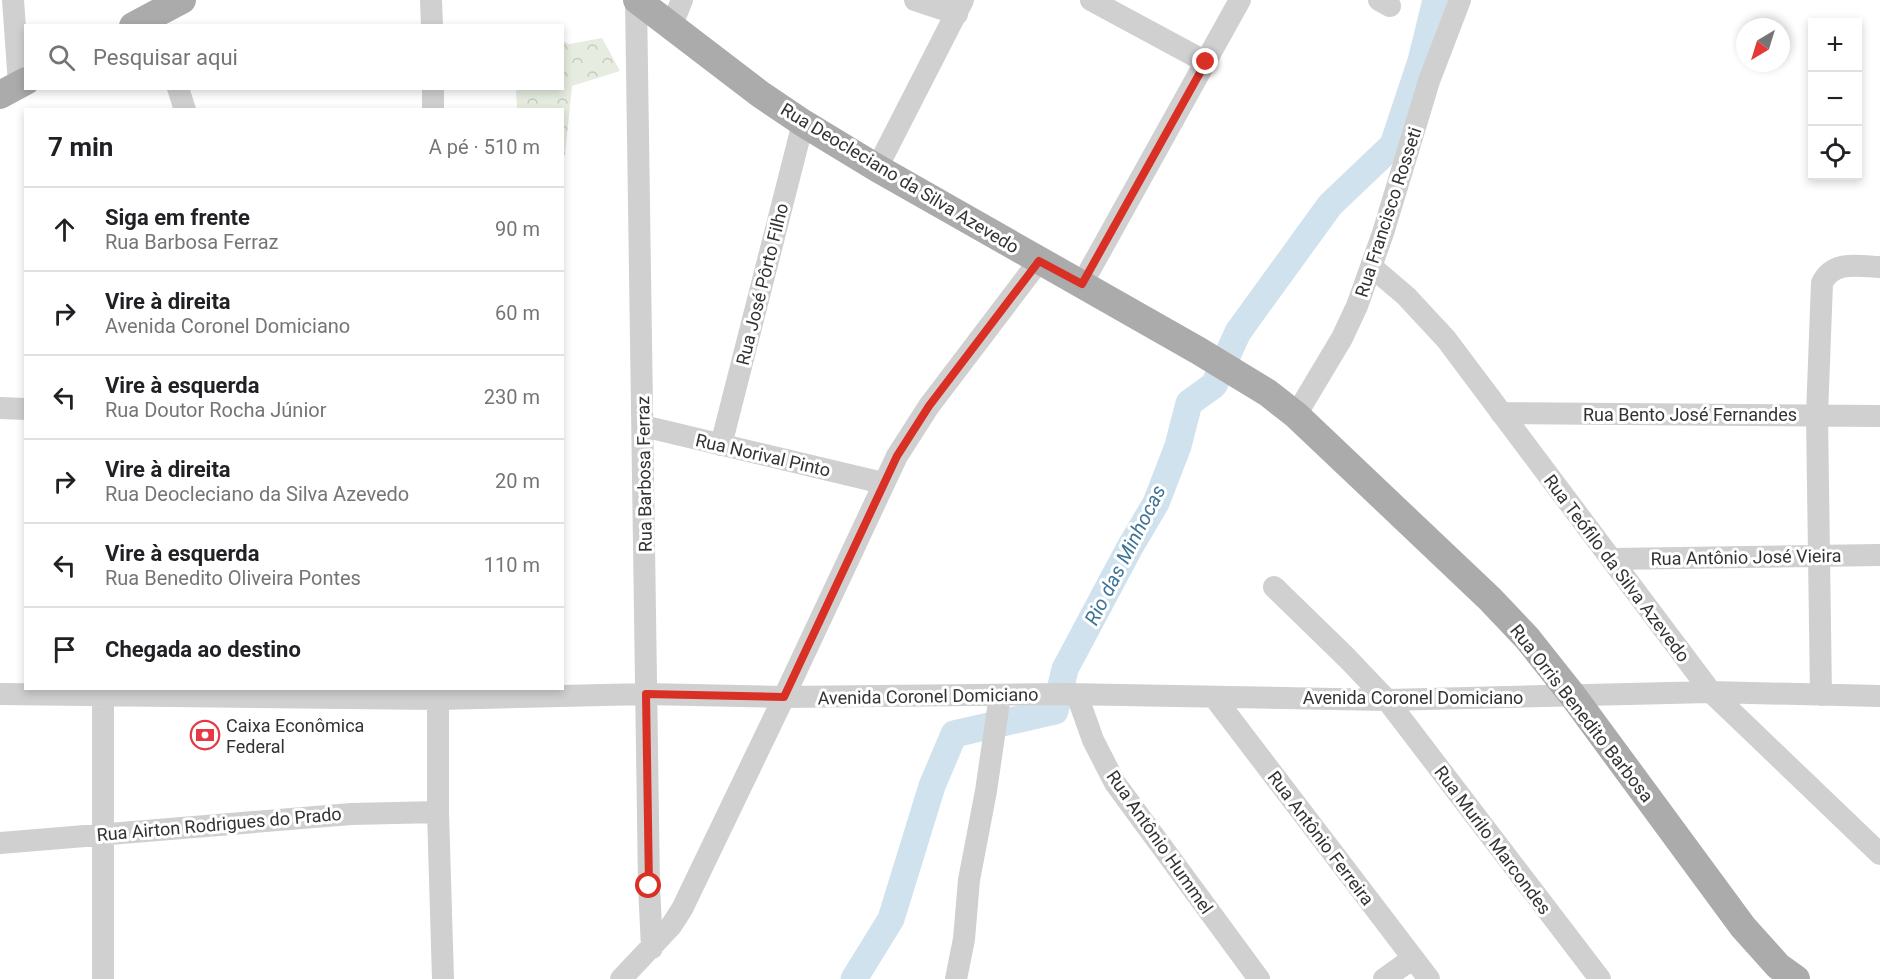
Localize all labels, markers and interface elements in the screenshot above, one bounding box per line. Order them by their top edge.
north arrow [1736,18,1790,72]
map controls [1808,18,1862,180]
button: + [1808,18,1862,72]
search box [24,24,564,90]
icon: search [45,41,78,74]
text: Pesquisar aqui [93,45,238,70]
route end [1192,48,1218,74]
button: − [1808,72,1862,126]
street label: Rua Deocleciano da Silva Azevedo [777,98,1023,258]
street label: Rua Francisco Rosseti [1351,124,1425,300]
button: locate [1808,126,1862,180]
text: 7 min [48,132,113,162]
text: A pé · 510 m [429,135,540,159]
street label: Rua José Pôrto Filho [732,201,792,367]
text: Siga em frente [105,205,250,230]
icon: ahead [48,213,81,246]
text: 90 m [495,217,540,241]
text: Rua Barbosa Ferraz [105,230,279,254]
text: Vire à direita [105,289,231,314]
icon: right [48,297,81,330]
text: 60 m [495,301,540,325]
text: Avenida Coronel Domiciano [105,314,350,338]
text: Vire à esquerda [105,373,259,398]
icon: left [48,381,81,414]
text: 230 m [484,385,540,409]
street label: Rua Barbosa Ferraz [632,396,656,552]
text: Rua Doutor Rocha Júnior [105,398,326,422]
street label: Rua Bento José Fernandes [1583,404,1797,425]
street label: Rua Norival Pinto [694,429,832,481]
text: Vire à direita [105,457,231,482]
icon: right [48,465,81,498]
text: 20 m [495,469,540,493]
street label: Rua Teófilo da Silva Azevedo [1540,470,1694,666]
water label: Rio das Minhocas [1079,481,1171,629]
text: Rua Deocleciano da Silva Azevedo [105,482,409,506]
text: Vire à esquerda [105,541,259,566]
street label: Rua Antônio José Vieira [1650,545,1842,569]
icon: left [48,549,81,582]
text: 110 m [484,553,540,577]
text: Rua Benedito Oliveira Pontes [105,566,361,590]
street label: Rua Orris Benedito Barbosa [1506,620,1658,806]
icon: arrive [48,633,81,666]
text: Chegada ao destino [105,637,301,662]
street label: Avenida Coronel Domiciano [817,684,1039,708]
street label: Avenida Coronel Domiciano [1303,687,1523,708]
place label: Caixa Econômica Federal [226,715,364,757]
bank icon: Caixa Econômica Federal [189,719,221,751]
street label: Rua Murilo Marcondes [1430,762,1556,918]
street label: Rua Antônio Hummel [1103,766,1217,918]
street label: Rua Antônio Ferreira [1264,767,1378,909]
street label: Rua Airton Rodrigues do Prado [96,803,342,845]
route start [635,872,661,898]

